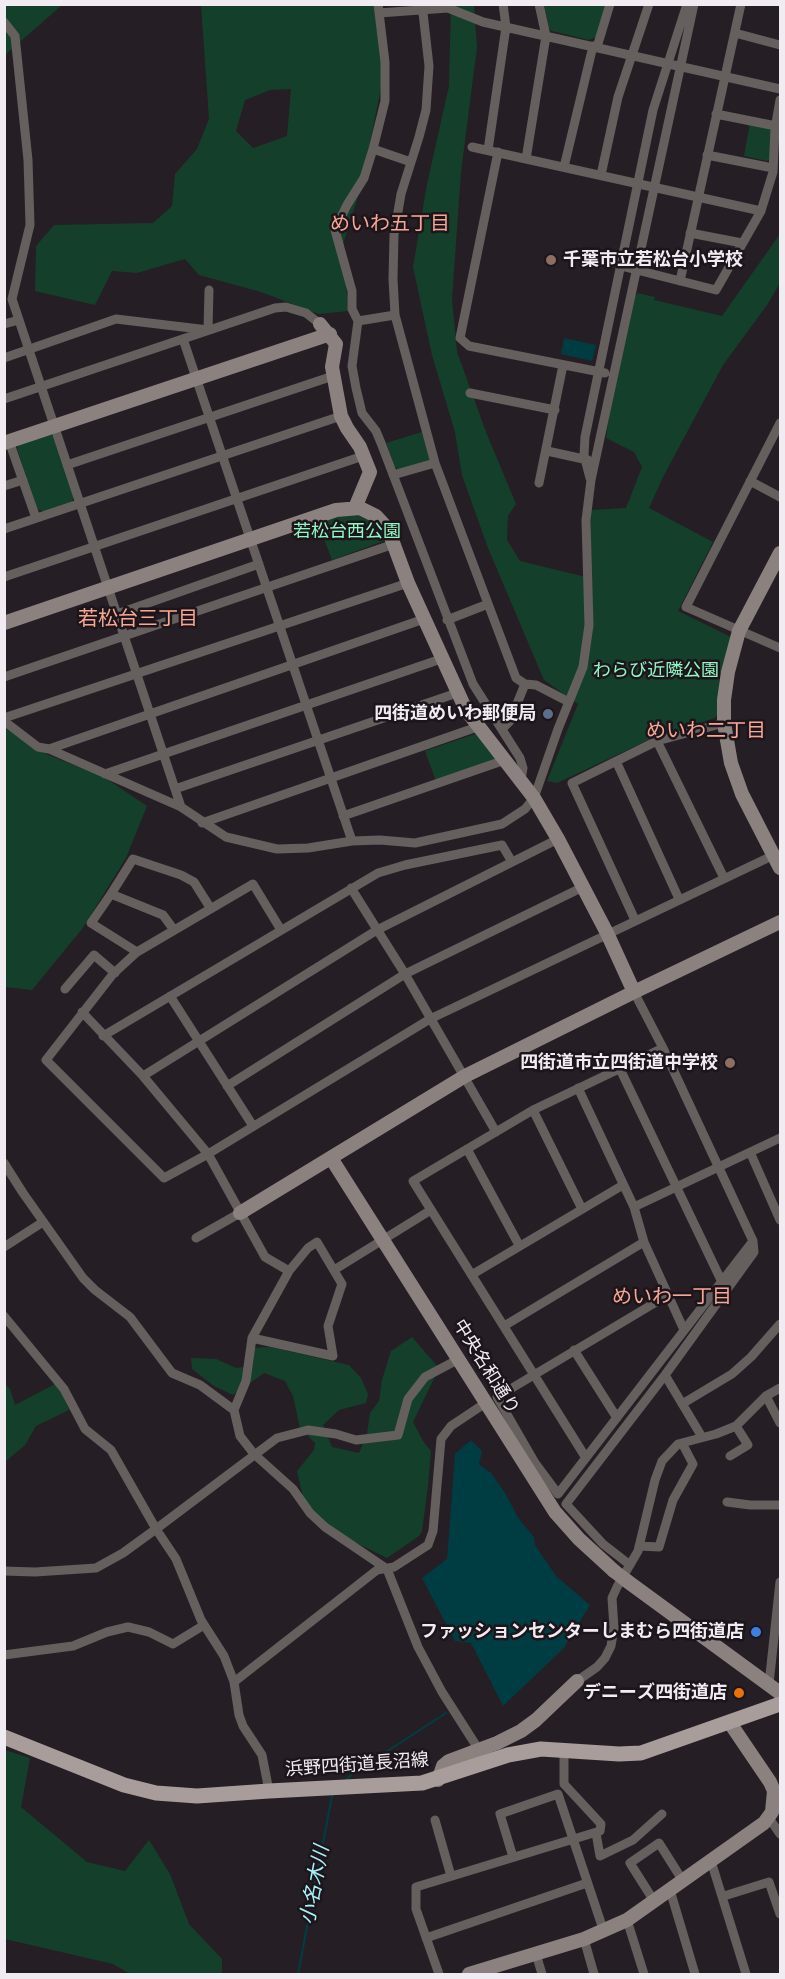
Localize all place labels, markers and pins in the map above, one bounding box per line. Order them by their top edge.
place label: 千葉市立若松台小学校 [563,249,743,271]
marker: 千葉市立若松台小学校 [544,253,558,267]
place label: 四街道めいわ郵便局 [374,703,536,725]
marker: 四街道めいわ郵便局 [541,707,555,721]
place label: 四街道市立四街道中学校 [520,1052,718,1074]
marker: 四街道市立四街道中学校 [723,1056,737,1070]
place label: ファッションセンターしまむら四街道店 [420,1621,744,1643]
marker: ファッションセンターしまむら四街道店 [749,1625,763,1639]
place label: デニーズ四街道店 [583,1682,727,1704]
marker: デニーズ四街道店 [732,1686,746,1700]

